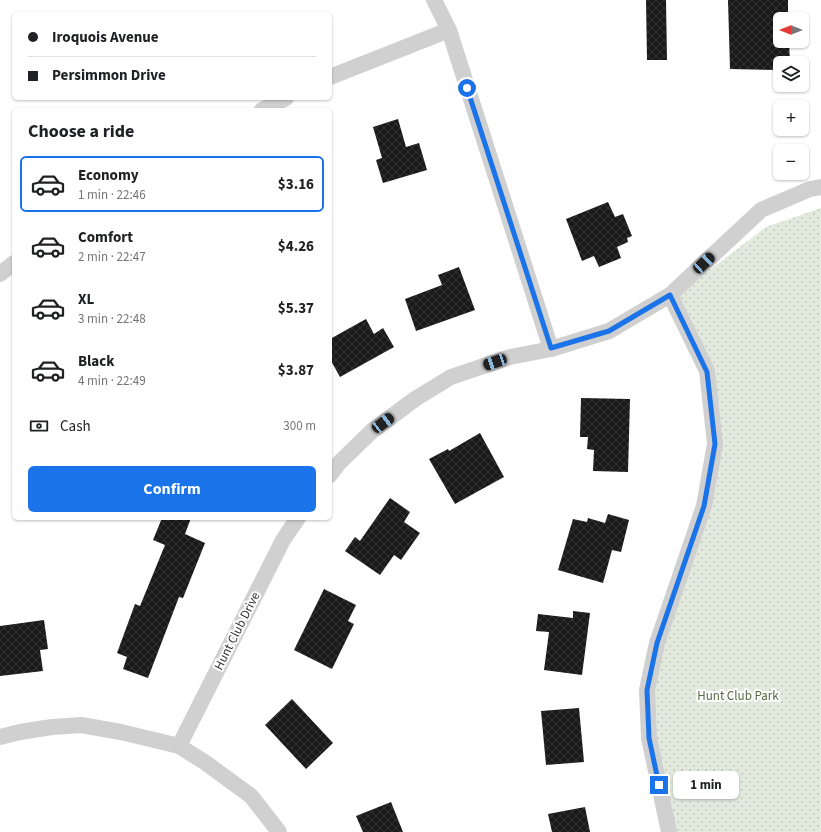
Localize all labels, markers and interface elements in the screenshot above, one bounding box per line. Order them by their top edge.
north arrow [773,12,809,48]
map controls [773,12,809,180]
text: Iroquois Avenue [52,27,159,48]
button: layers [773,56,809,92]
text: Persimmon Drive [52,65,166,86]
route start [458,79,476,97]
button: + [773,100,809,136]
text: Choose a ride [28,119,134,144]
button: − [773,144,809,180]
text: Economy [78,165,139,186]
icon: car [30,166,66,202]
text: $3.16 [278,174,314,195]
text: 1 min · 22:46 [78,186,146,204]
text: Comfort [78,227,133,248]
icon: car [30,228,66,264]
text: $4.26 [278,236,314,257]
text: 2 min · 22:47 [78,248,146,266]
car [691,250,717,276]
text: XL [78,289,94,310]
icon: car [30,290,66,326]
text: $5.37 [278,298,314,319]
text: 3 min · 22:48 [78,310,146,328]
text: Black [78,351,115,372]
icon: car [30,352,66,388]
car [482,352,508,372]
text: $3.87 [278,360,314,381]
text: 4 min · 22:49 [78,372,146,390]
car [370,411,396,435]
icon: cash [28,415,50,437]
text: Cash [60,416,91,437]
text: 300 m [283,417,316,435]
button: Confirm [28,466,316,512]
street label: Hunt Club Drive [210,589,264,673]
park label: Hunt Club Park [697,687,779,705]
callout: 1 min [673,771,739,799]
route end [650,776,668,794]
text: 1 min [690,776,722,794]

